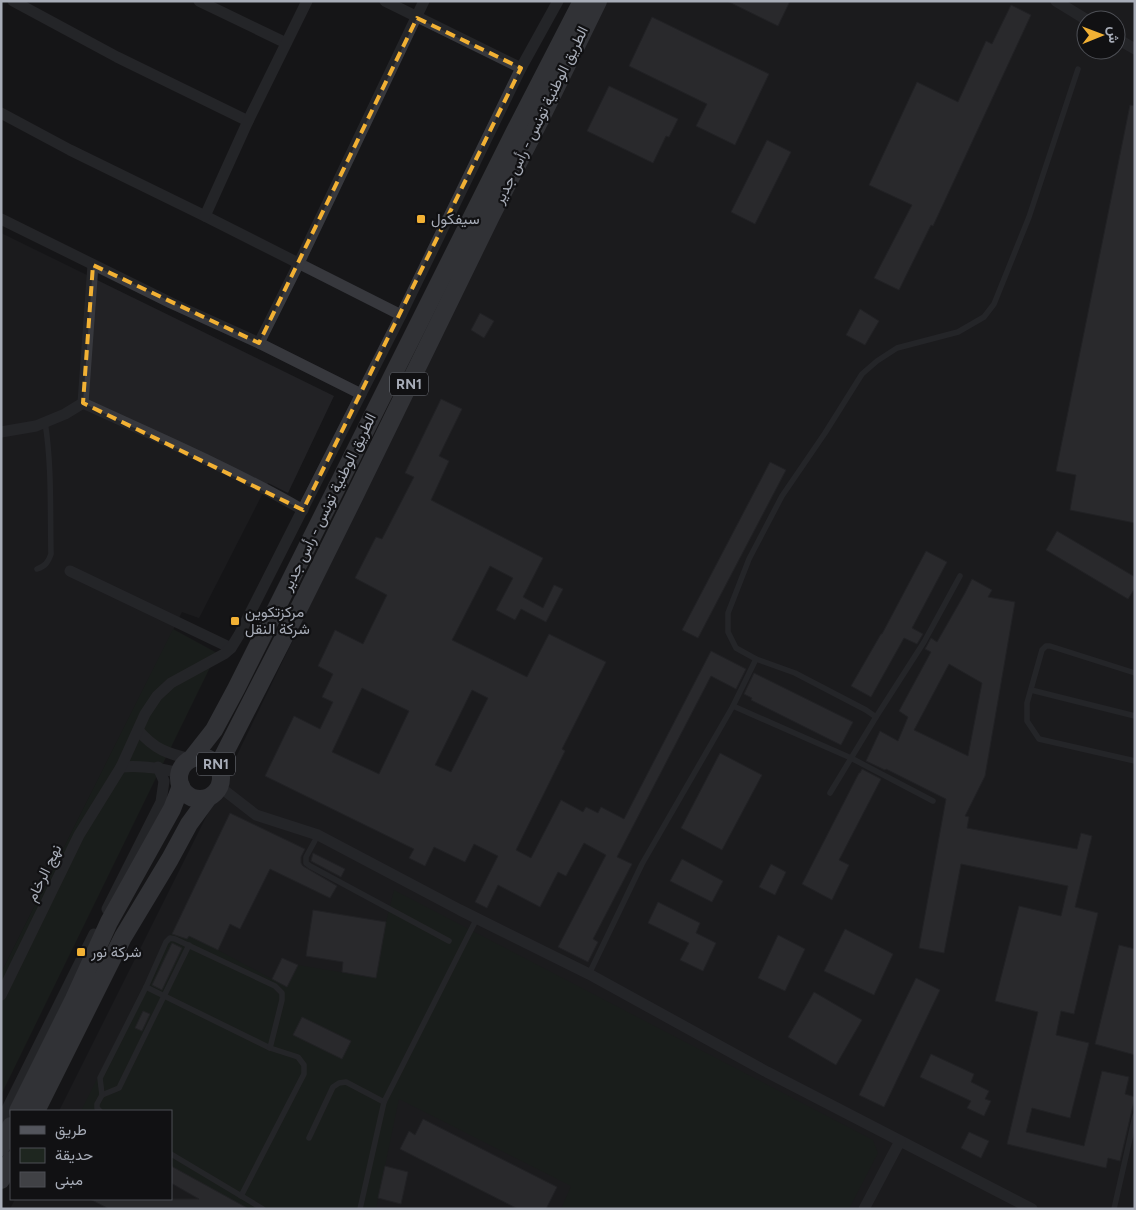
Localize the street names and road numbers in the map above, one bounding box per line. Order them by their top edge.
street label: الطريق الوطنية تونس - رأس جدير [490,23,593,208]
road number: RN1 [390,372,428,396]
street label: الطريق الوطنية تونس - رأس جدير [278,410,381,595]
road number: RN1 [197,752,235,776]
street label: نهج الرخام [23,842,67,905]

